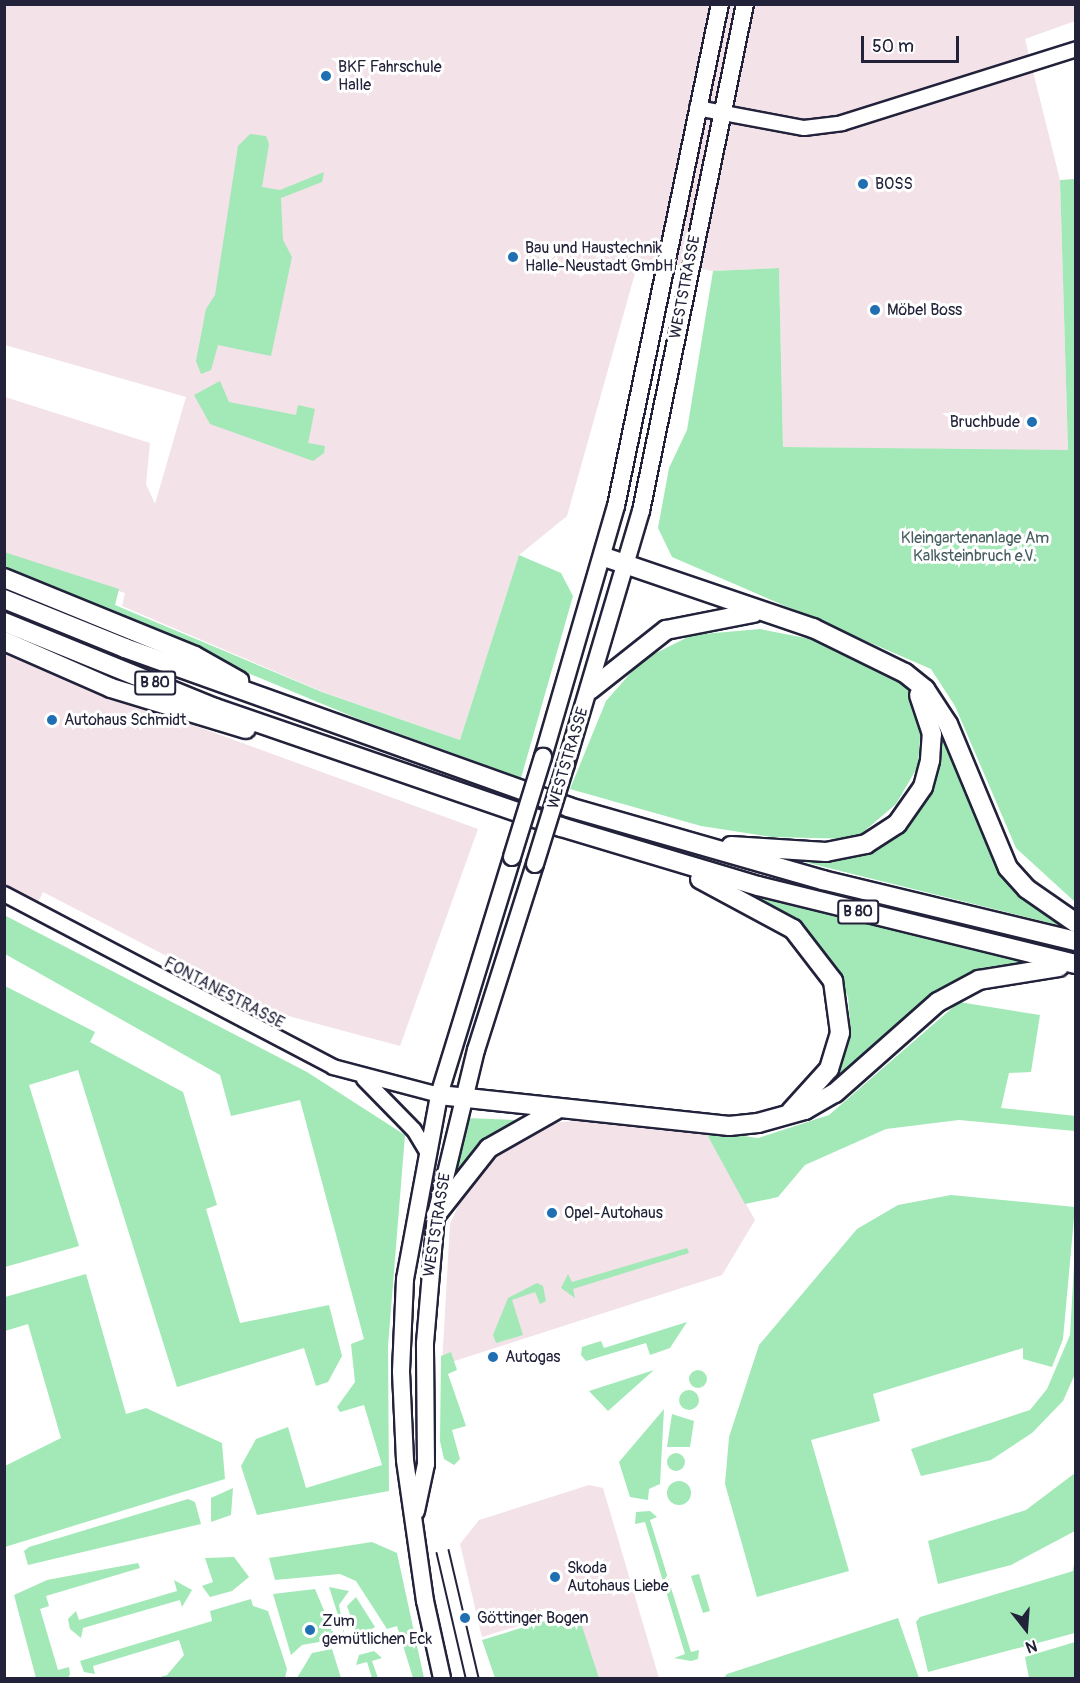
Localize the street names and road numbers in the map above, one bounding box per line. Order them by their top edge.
street label: WESTSTRASSE [666,234,704,340]
road number: B 80 [134,671,176,695]
street label: WESTSTRASSE [543,705,593,811]
road number: B 80 [837,900,879,924]
street label: FONTANESTRASSE [161,953,287,1033]
street label: WESTSTRASSE [419,1172,455,1278]

